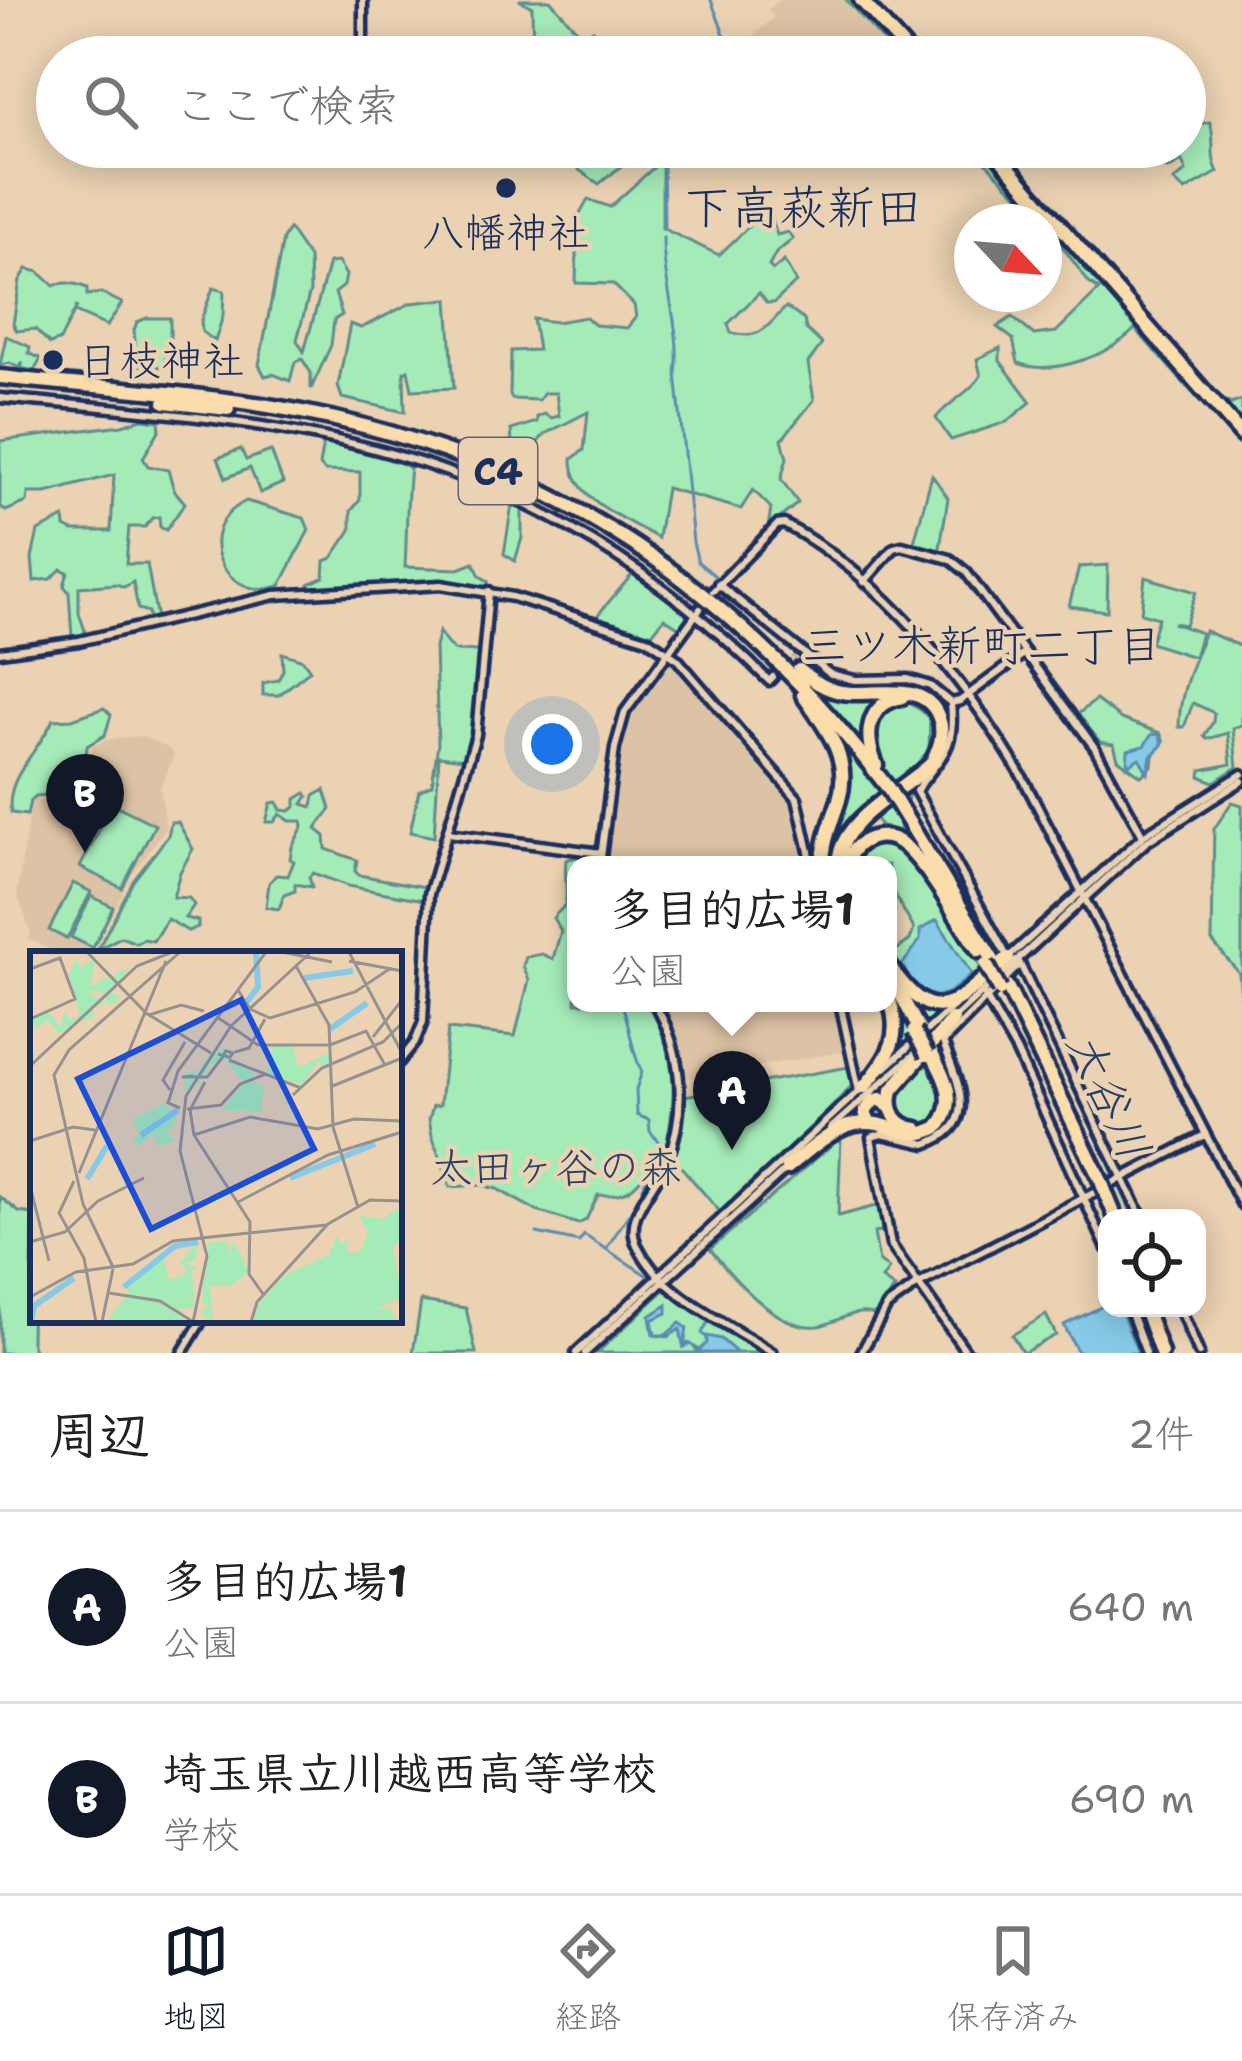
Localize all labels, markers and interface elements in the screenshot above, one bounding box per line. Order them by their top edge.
search box [36,36,1206,168]
icon: search [78,69,144,135]
text: ここで検索 [174,75,399,135]
marker: 八幡神社 [493,175,519,201]
district label: 下高萩新田 [683,175,923,239]
place label: 八幡神社 [422,204,590,260]
north arrow [954,204,1062,312]
place label: 日枝神社 [77,332,245,388]
marker: 日枝神社 [40,347,66,373]
road number: C4 [459,438,537,504]
district label: 三ツ木新町二丁目 [802,615,1162,675]
your location [522,714,582,774]
pin: B [46,754,124,853]
popup [567,856,897,1012]
text: 多目的広場1 [609,879,855,939]
text: 公園 [609,944,687,996]
inset map [30,951,402,1323]
water label: 大谷川 [1053,1021,1165,1169]
pin: A [693,1051,771,1150]
park label: 太田ヶ谷の森 [430,1139,682,1195]
map controls [1098,1209,1206,1317]
button: locate [1098,1209,1206,1317]
text: 周辺 [48,1401,150,1469]
text: 2件 [1128,1408,1194,1460]
text: 多目的広場1 [162,1551,407,1611]
text: A [72,1581,102,1633]
text: 640 m [1067,1581,1194,1633]
text: 公園 [162,1616,240,1668]
text: 埼玉県立川越西高等学校 [162,1743,657,1803]
text: B [75,1773,99,1825]
text: 690 m [1069,1773,1194,1825]
text: 学校 [162,1808,240,1860]
tab: 地図 [163,1918,229,2039]
tab: 経路 [555,1918,621,2039]
tab: 保存済み [947,1918,1079,2039]

